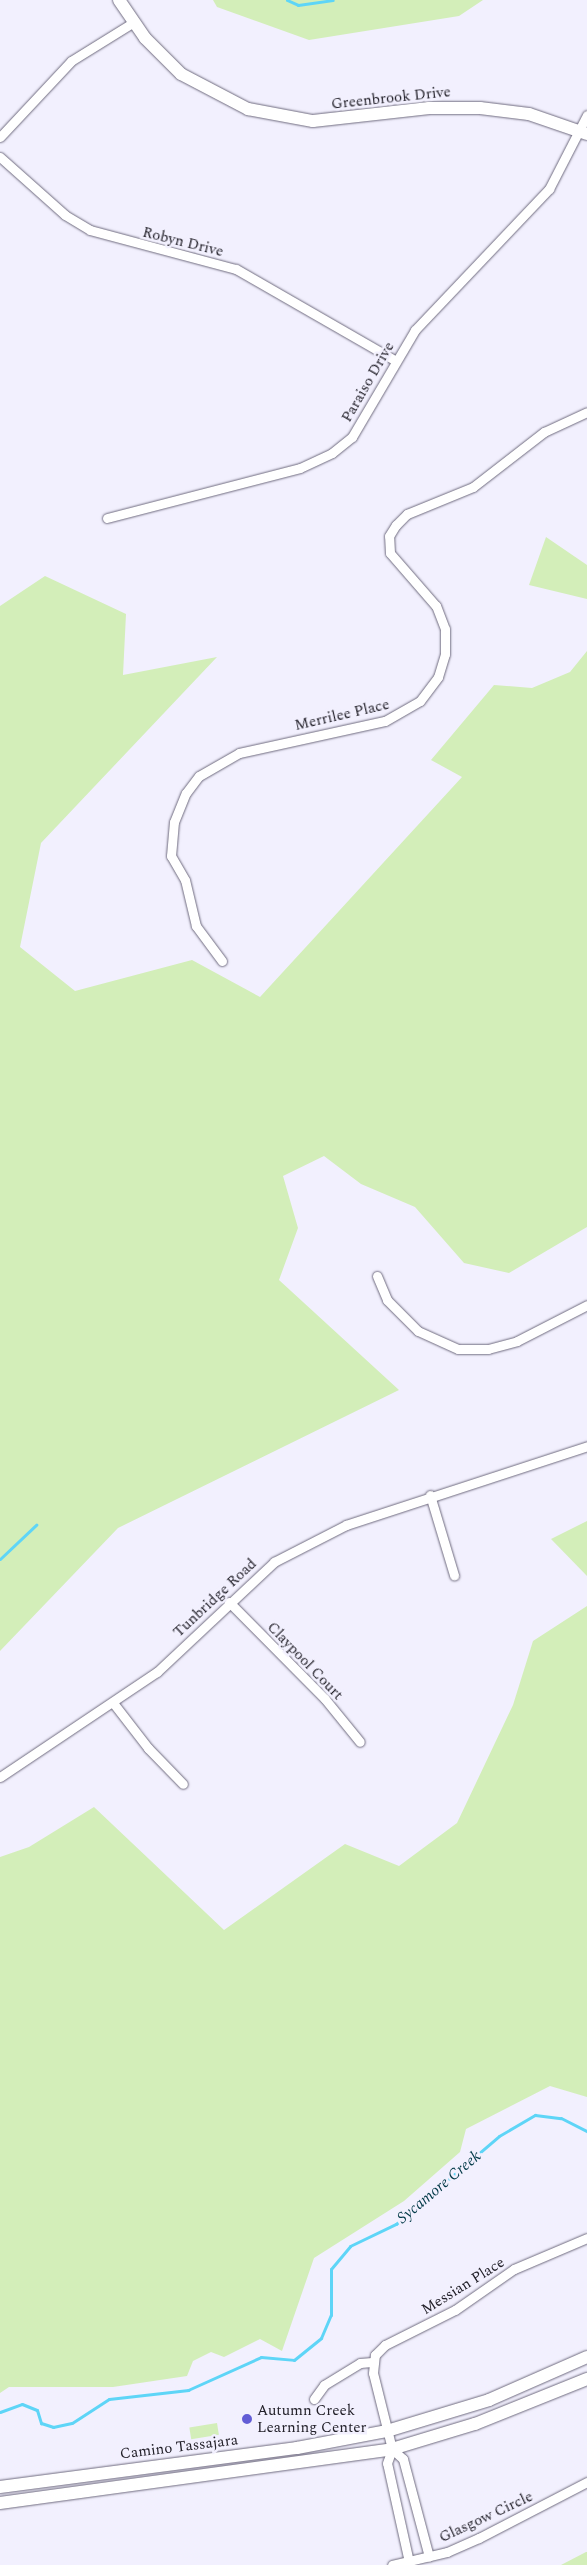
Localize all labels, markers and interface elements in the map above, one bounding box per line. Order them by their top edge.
street label: Greenbrook Drive [330,83,452,113]
street label: Robyn Drive [141,223,225,261]
street label: Paraiso Drive [338,339,398,425]
street label: Merrilee Place [293,695,391,735]
street label: Tunbridge Road [170,1555,260,1641]
street label: Claypool Court [263,1618,347,1704]
water label: Sycamore Creek [393,2146,485,2228]
street label: Messian Place [418,2253,508,2319]
place label: Autumn Creek Learning Center [257,2401,366,2436]
marker: Autumn Creek Learning Center [241,2413,253,2425]
street label: Camino Tassajara [119,2431,239,2463]
street label: Glasgow Circle [436,2487,536,2547]

